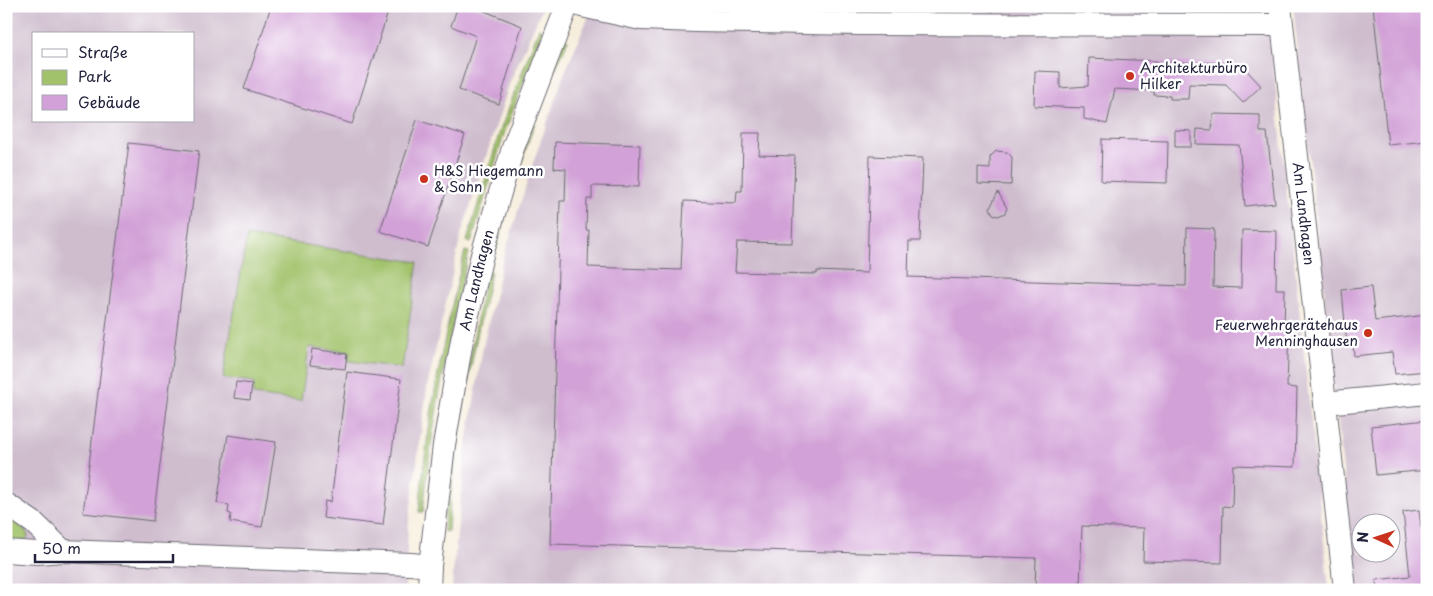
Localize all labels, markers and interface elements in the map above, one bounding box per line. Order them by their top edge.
legend [32,32,195,122]
text: Straße [78,40,128,63]
place label: Architekturbüro Hilker [1140,57,1247,94]
text: Park [78,64,112,87]
marker: Architekturbüro Hilker [1124,70,1136,82]
text: Gebäude [78,90,140,113]
place label: H&S Hiegemann & Sohn [434,160,543,197]
street label: Am Landhagen [1288,161,1320,266]
marker: H&S Hiegemann & Sohn [418,173,430,185]
street label: Am Landhagen [454,227,499,333]
place label: Feuerwehrgerätehaus Menninghausen [1215,314,1358,351]
marker: Feuerwehrgerätehaus Menninghausen [1362,327,1374,339]
north arrow [1350,514,1400,564]
scale bar [35,531,172,563]
text: N [1352,531,1373,543]
text: 50 m [42,536,81,559]

